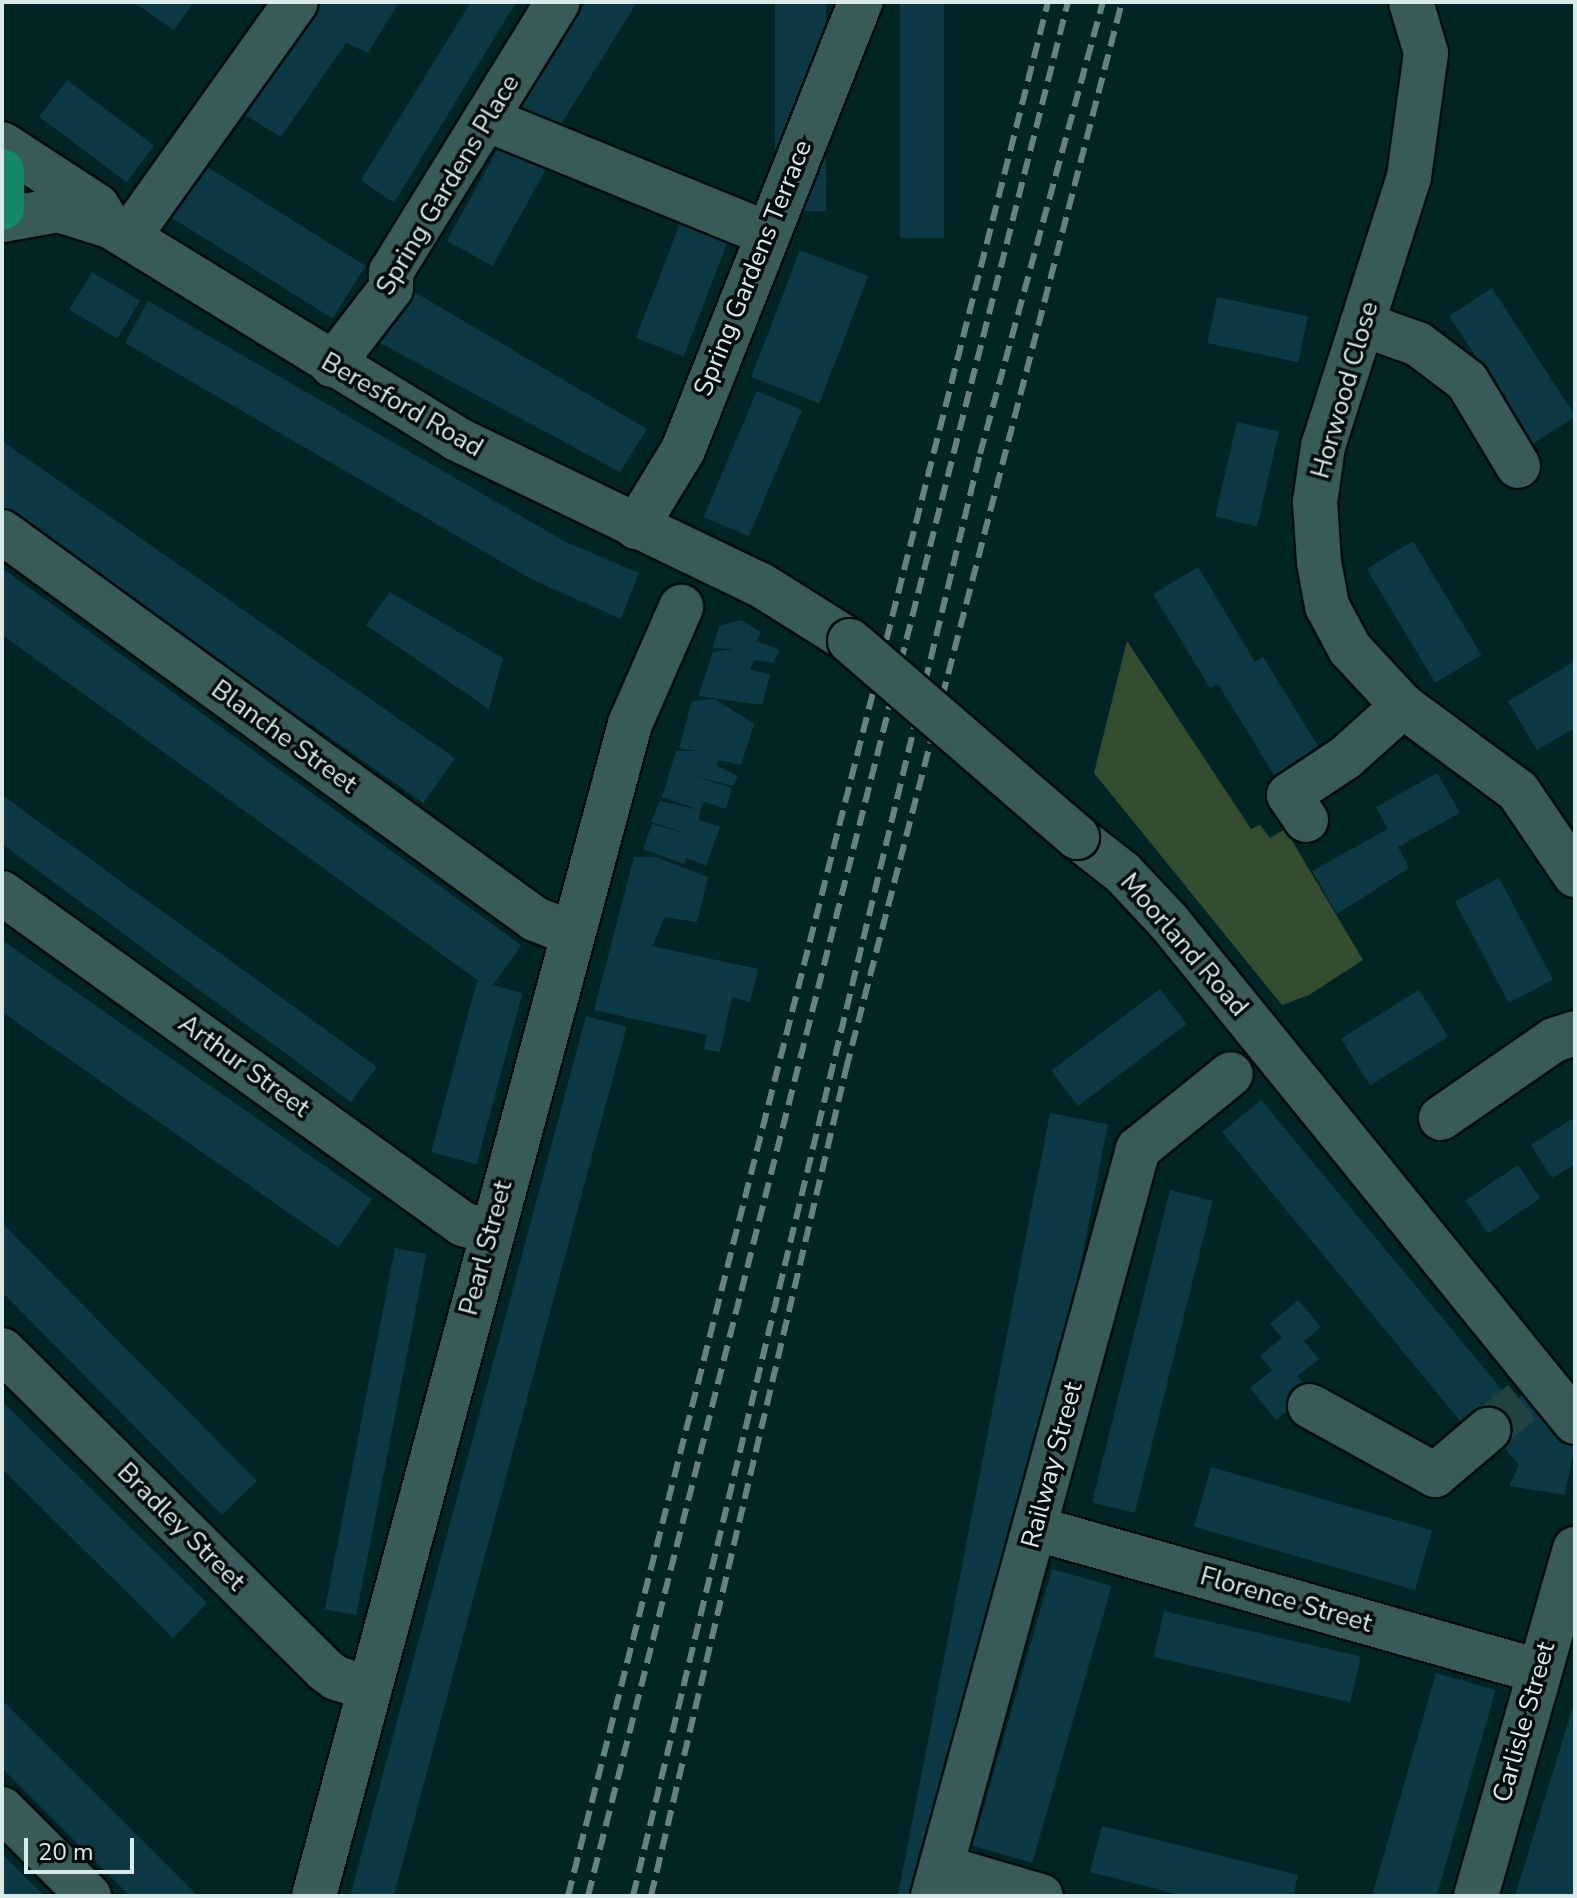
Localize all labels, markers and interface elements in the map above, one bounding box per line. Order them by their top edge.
street label: Spring Gardens Place [370,69,526,301]
street label: Spring Gardens Terrace [687,135,819,401]
street label: Horwood Close [1305,298,1385,482]
street label: Beresford Road [316,346,488,464]
street label: Blanche Street [205,674,363,800]
street label: Moorland Road [1114,867,1254,1023]
street label: Arthur Street [172,1008,316,1124]
street label: Pearl Street [453,1177,519,1319]
street label: Railway Street [1015,1378,1089,1552]
street label: Bradley Street [111,1457,251,1597]
street label: Florence Street [1197,1561,1375,1639]
street label: Carlisle Street [1486,1638,1562,1806]
scale bar [28,1822,138,1872]
text: 20 m [38,1836,94,1868]

